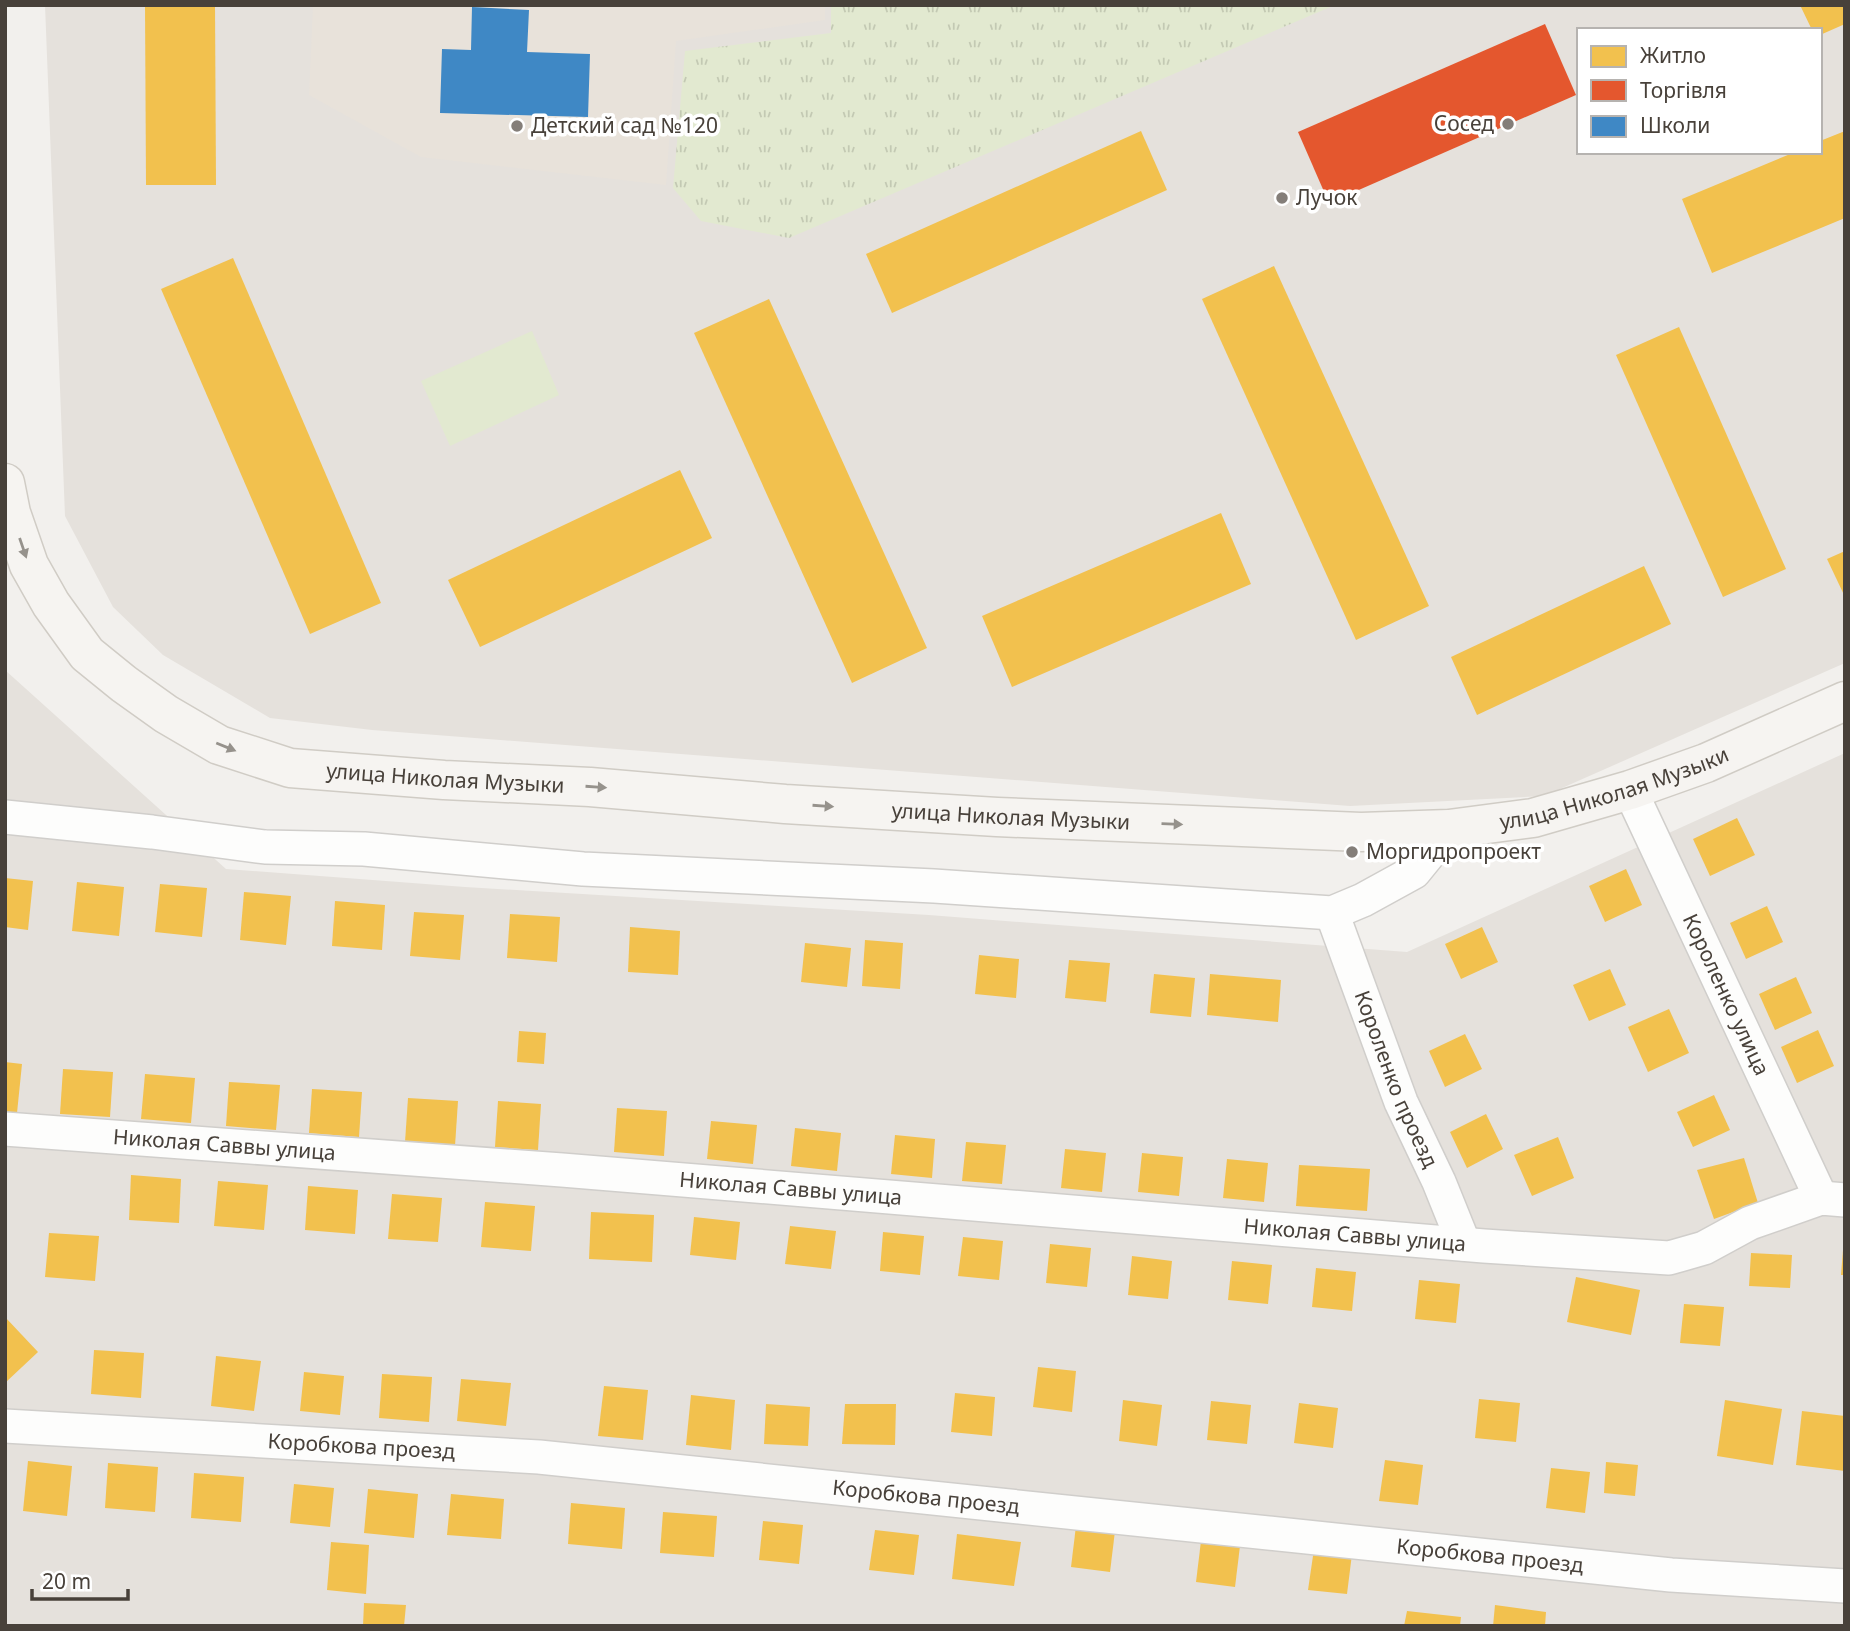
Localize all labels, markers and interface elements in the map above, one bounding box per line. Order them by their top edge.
legend [1577,28,1822,154]
text: Житло [1640,41,1706,69]
text: Торгівля [1640,76,1727,104]
place label: Сосед [1434,109,1494,137]
place label: Детский сад №120 [531,111,718,139]
text: Школи [1640,111,1710,139]
marker: Сосед [1500,116,1516,132]
marker: Детский сад №120 [509,118,525,134]
place label: Лучок [1296,183,1357,211]
marker: Лучок [1274,190,1290,206]
one-way arrow [18,538,29,559]
street label: улица Николая Музыки [1498,740,1733,835]
one-way arrow [215,741,236,752]
street label: улица Николая Музыки [325,756,565,799]
one-way arrow [585,782,607,793]
street label: улица Николая Музыки [891,796,1131,835]
one-way arrow [812,801,834,812]
one-way arrow [1161,819,1183,830]
place label: Моргидропроект [1366,837,1541,865]
marker: Моргидропроект [1344,844,1360,860]
street label: Короленко улица [1677,909,1777,1080]
street label: Короленко проезд [1349,987,1445,1172]
street label: Николая Саввы улица [112,1122,337,1166]
street label: Николая Саввы улица [678,1165,903,1211]
street label: Николая Саввы улица [1242,1211,1467,1257]
street label: Коробкова проезд [267,1426,456,1465]
street label: Коробкова проезд [831,1473,1021,1520]
street label: Коробкова проезд [1395,1531,1585,1579]
scale bar [32,1558,128,1602]
text: 20 m [42,1567,91,1595]

